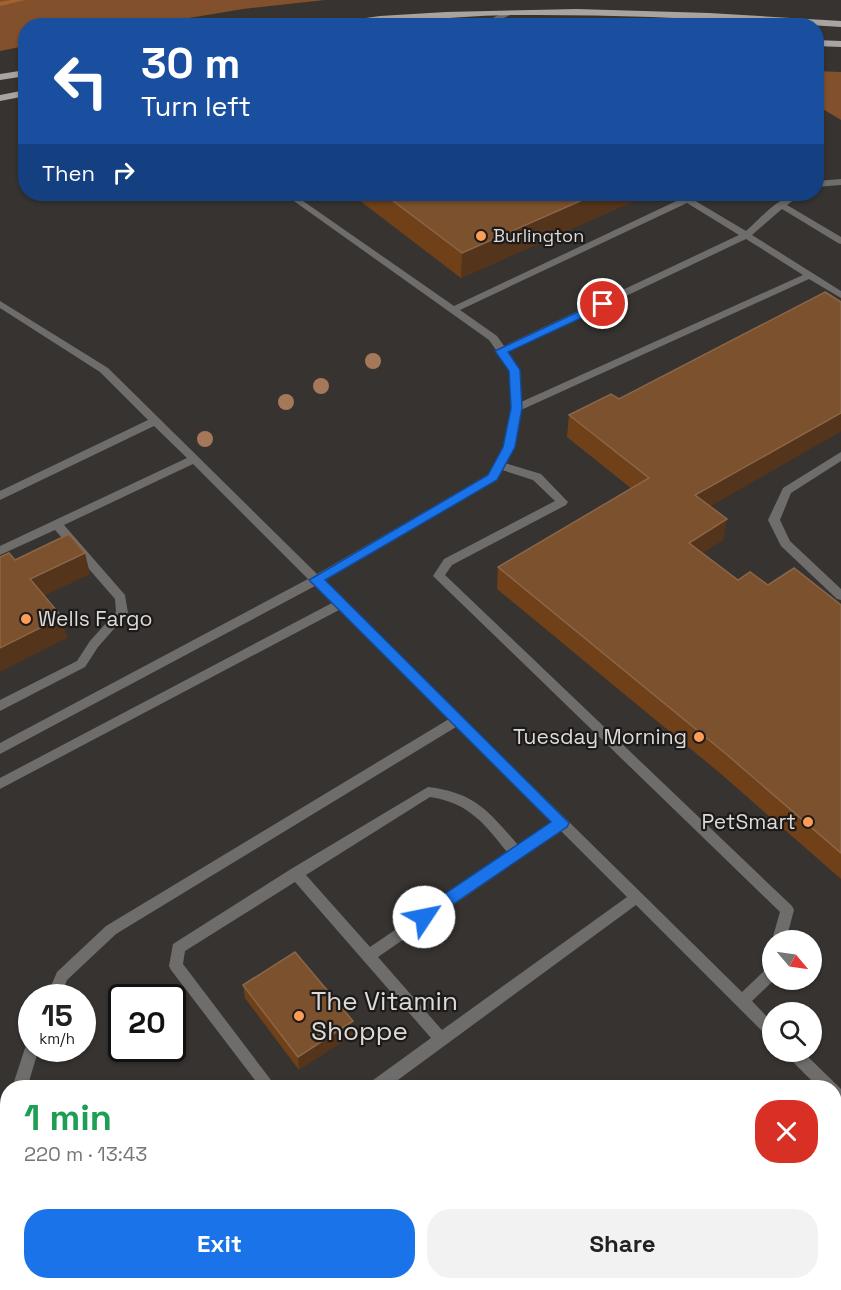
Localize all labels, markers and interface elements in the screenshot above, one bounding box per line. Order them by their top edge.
text: 30 m [141,37,240,90]
icon: left [42,42,120,120]
text: Turn left [141,89,251,124]
icon: right [107,156,140,189]
text: Then [42,159,95,187]
place label: Burlington [493,224,584,247]
marker: Burlington [474,229,488,243]
pin [577,278,628,329]
icon: arrive [586,287,619,320]
place label: Wells Fargo [38,605,153,632]
marker: Wells Fargo [19,612,33,626]
place label: Tuesday Morning [513,723,687,750]
marker: Tuesday Morning [692,730,706,744]
place label: PetSmart [701,808,796,835]
marker: PetSmart [801,815,815,829]
position arrow [392,885,456,949]
north arrow [762,930,822,990]
map controls [762,930,822,1062]
speed limit sign: 20 [108,984,186,1062]
place label: The Vitamin Shoppe [311,984,458,1048]
text: 15 [41,996,73,1035]
button: search [762,1002,822,1062]
marker: The Vitamin Shoppe [292,1009,306,1023]
text: km/h [39,1029,75,1048]
text: 1 min [24,1095,112,1141]
button: close [755,1100,818,1163]
text: 220 m · 13:43 [24,1141,147,1167]
button: Exit [24,1209,415,1278]
button: Share [427,1209,818,1278]

